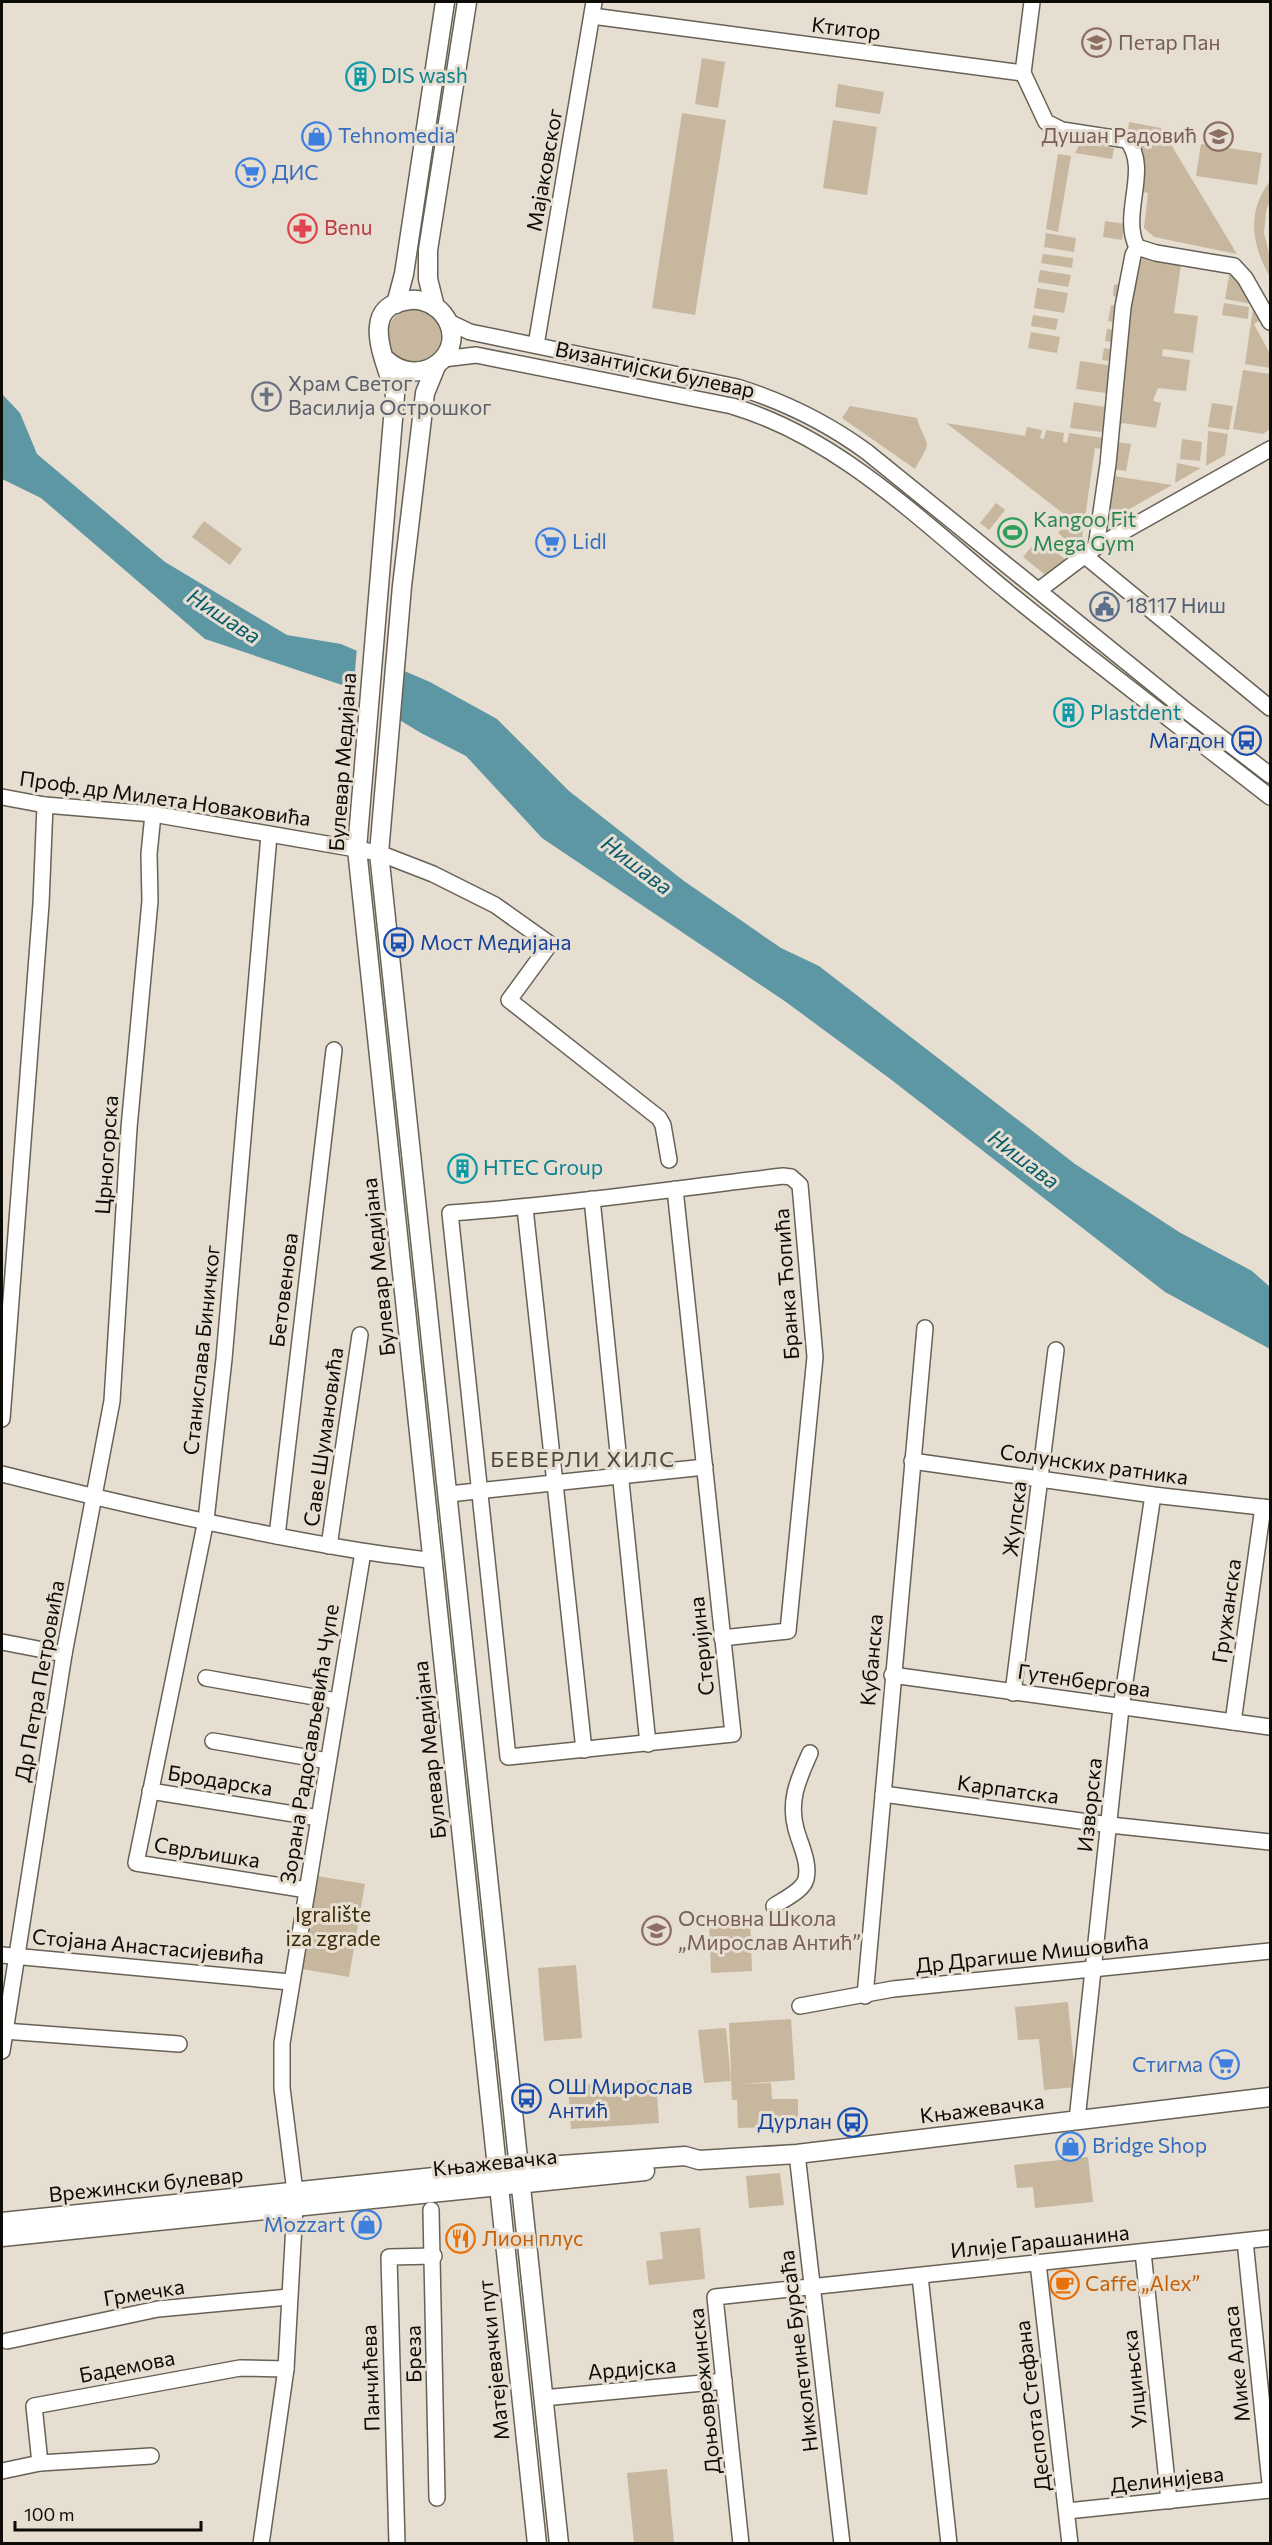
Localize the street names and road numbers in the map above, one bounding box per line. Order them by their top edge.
street label: Ктитор [810,11,882,44]
street label: Мајаковског [520,106,567,233]
street label: Византијски булевар [553,335,757,402]
street label: Булевар Медијана [323,672,360,852]
street label: Проф. др Милета Новаковића [18,765,312,830]
street label: Црногорска [89,1095,122,1215]
street label: Булевар Медијана [356,1177,399,1357]
street label: Бранка Ћопића [768,1208,803,1361]
street label: Бетовенова [263,1231,302,1349]
street label: Станислава Биничког [177,1244,224,1456]
street label: Саве Шумановића [298,1346,347,1528]
street label: Солунских ратника [999,1438,1190,1489]
street label: Жупска [996,1479,1031,1558]
street label: Гружанска [1206,1557,1245,1665]
street label: Др Петра Петровића [8,1578,69,1783]
street label: Стеријина [683,1595,718,1697]
street label: Зорана Радосављевића Чупе [274,1602,343,1885]
street label: Кубанска [854,1613,887,1707]
street label: Гутенбергова [1016,1658,1152,1701]
street label: Булевар Медијана [407,1660,450,1840]
street label: Изворска [1071,1757,1106,1853]
street label: Бродарска [166,1759,274,1800]
street label: Карпатска [956,1769,1061,1808]
street label: Сврљишка [152,1831,262,1872]
street label: Стојана Анастасијевића [31,1923,265,1968]
street label: Др Драгише Мишовића [914,1928,1150,1977]
street label: Књажевачка [918,2087,1045,2128]
street label: Књажевачка [431,2143,558,2180]
street label: Врежински булевар [47,2161,244,2206]
street label: Илије Гарашанина [949,2219,1131,2262]
street label: Николетине Бурсаћа [773,2249,822,2454]
street label: Грмечка [101,2273,186,2310]
street label: Матејевачки пут [472,2279,513,2442]
street label: Мике Аласа [1217,2305,1254,2424]
street label: Доњоврежинска [682,2307,725,2475]
street label: Деспота Стефана [1009,2319,1054,2493]
street label: Панчићева [355,2324,384,2432]
street label: Бреза [399,2325,426,2383]
street label: Улцињска [1116,2329,1151,2429]
street label: Бадемова [77,2344,177,2387]
street label: Ардијска [586,2351,677,2384]
street label: Делинијева [1109,2460,1225,2497]

